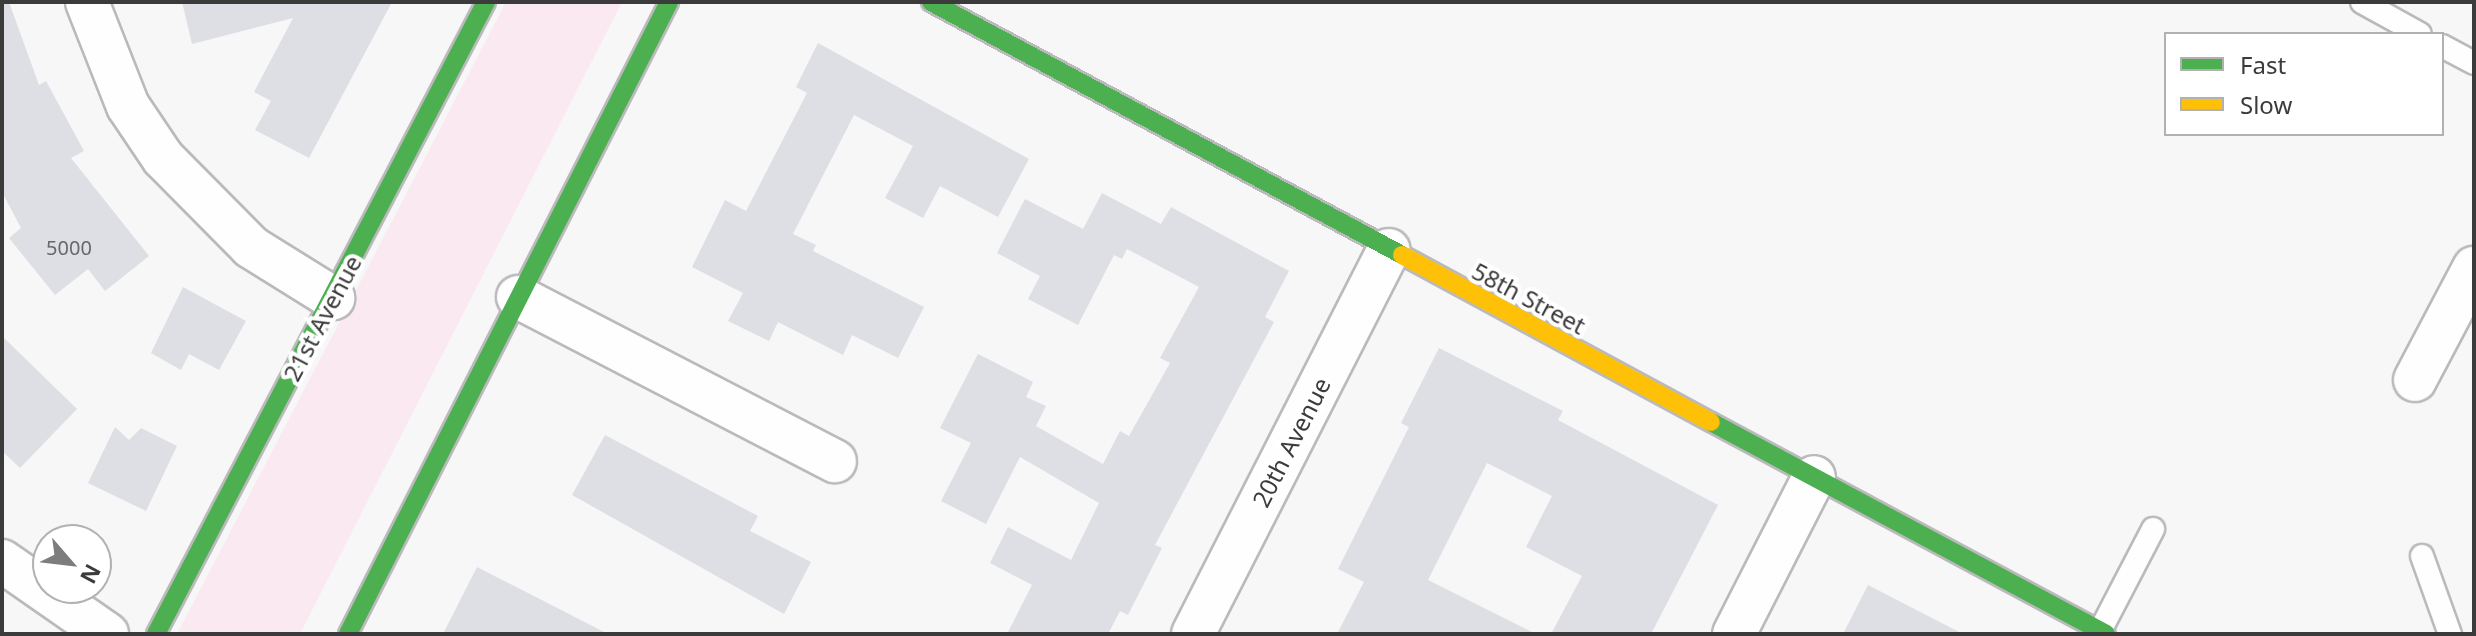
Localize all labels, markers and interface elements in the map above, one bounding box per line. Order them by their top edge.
legend [2164,32,2444,136]
text: Fast [2240,48,2286,81]
text: Slow [2240,88,2292,121]
house number: 5000 [46,235,92,259]
street label: 21st Avenue [277,250,367,386]
street label: 58th Street [1467,256,1591,340]
street label: 20th Avenue [1246,372,1336,512]
north arrow [32,524,112,604]
text: N [74,559,109,589]

